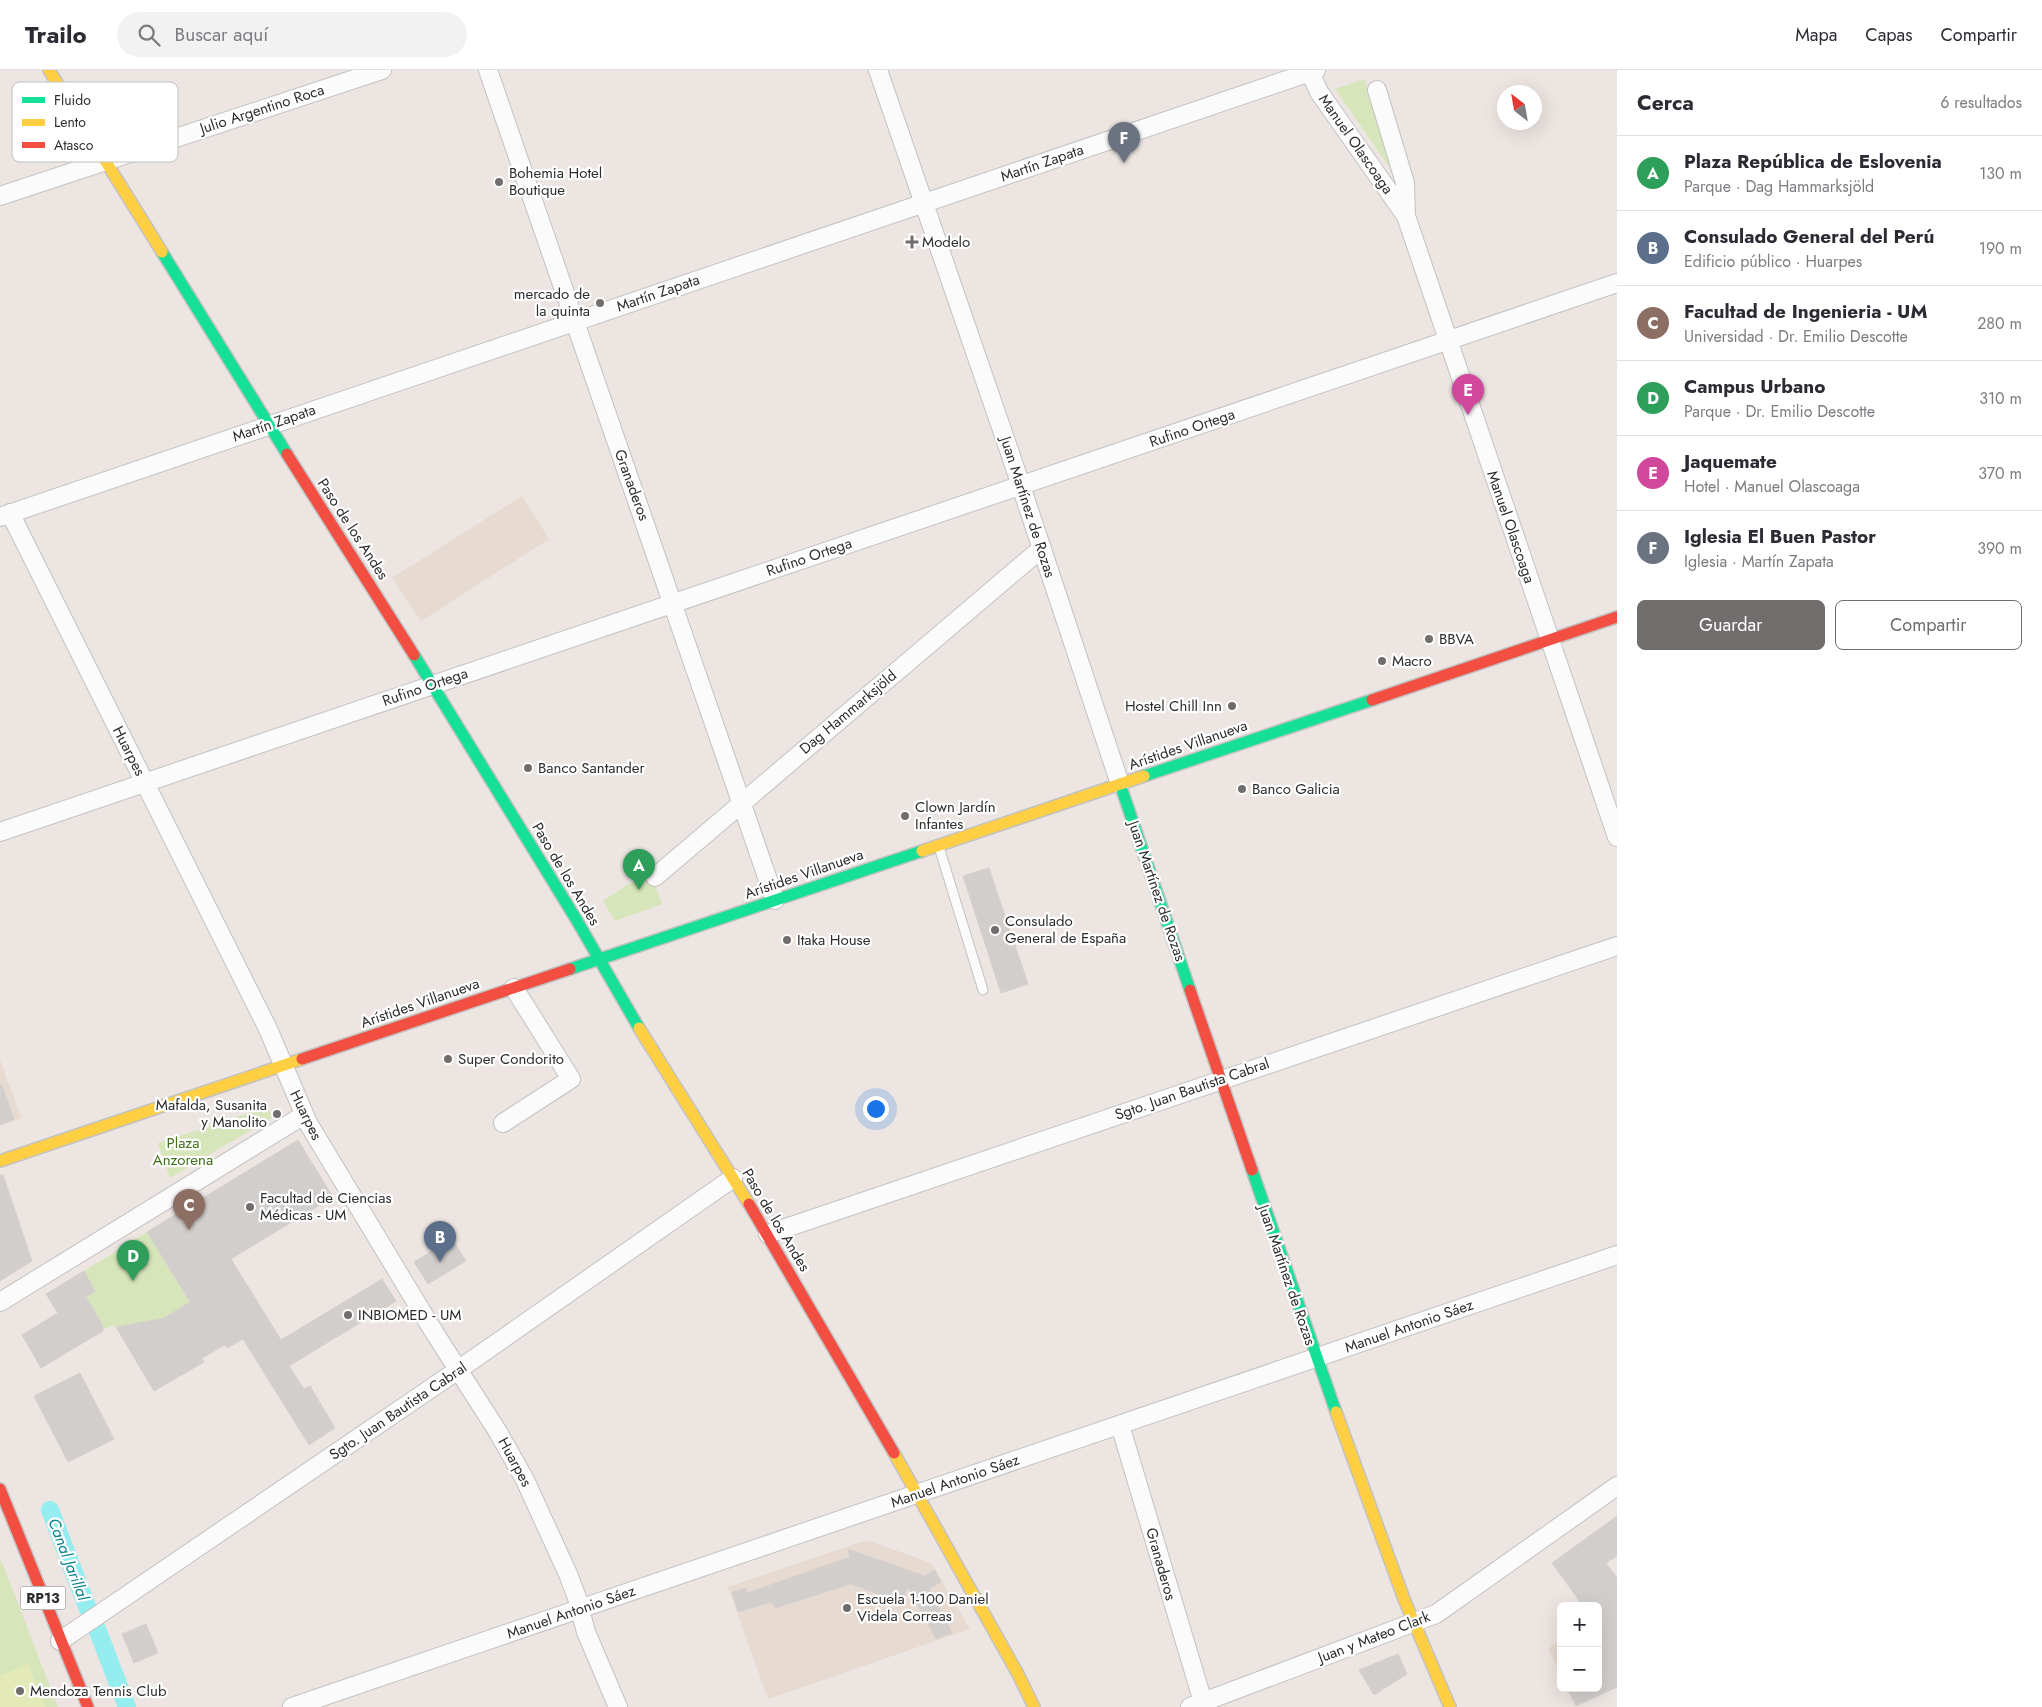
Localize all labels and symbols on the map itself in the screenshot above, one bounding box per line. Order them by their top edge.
street label: Julio Argentino Roca [195,79,327,140]
legend [12,82,178,162]
north arrow [1497,85,1542,130]
street label: Manuel Olascoaga [1313,89,1399,199]
text: Fluido [54,90,91,110]
text: Lento [54,112,86,132]
pin: F [1108,122,1140,163]
text: Atasco [54,135,94,155]
street label: Martín Zapata [998,139,1086,187]
place label: Bohemia Hotel Boutique [509,162,602,201]
marker: Bohemia Hotel Boutique [493,176,505,188]
place label: Modelo [922,231,970,253]
marker: Modelo [906,236,918,248]
street label: Martín Zapata [614,269,702,317]
place label: mercado de la quinta [514,283,590,322]
marker: mercado de la quinta [594,297,606,309]
pin: E [1452,374,1484,415]
street label: Martín Zapata [230,399,318,447]
street label: Rufino Ortega [1146,403,1238,453]
street label: Juan Martínez de Rozas [994,432,1061,580]
street label: Granaderos [609,446,655,524]
street label: Manuel Olascoaga [1481,468,1541,586]
street label: Paso de los Andes [312,474,394,584]
street label: Rufino Ortega [763,532,855,582]
place label: BBVA [1439,628,1474,650]
marker: BBVA [1423,633,1435,645]
place label: Macro [1392,650,1432,672]
marker: Macro [1376,655,1388,667]
street label: Rufino Ortega [379,662,471,712]
street label: Dag Hammarksjöld [795,665,901,759]
place label: Hostel Chill Inn [1125,695,1222,717]
marker: Hostel Chill Inn [1226,700,1238,712]
street label: Arístides Villanueva [1126,714,1250,776]
street label: Huarpes [107,722,151,780]
place label: Banco Santander [538,757,646,779]
marker: Banco Santander [522,762,534,774]
place label: Banco Galicia [1252,778,1340,800]
marker: Banco Galicia [1236,783,1248,795]
place label: Clown Jardín Infantes [915,796,996,835]
marker: Clown Jardín Infantes [899,810,911,822]
street label: Juan Martínez de Rozas [1122,816,1191,964]
street label: Paso de los Andes [526,818,606,930]
street label: Arístides Villanueva [742,843,866,905]
pin: A [623,849,655,890]
place label: Consulado General de España [1005,910,1126,949]
marker: Consulado General de España [989,924,1001,936]
place label: Itaka House [797,929,871,951]
marker: Itaka House [781,934,793,946]
street label: Arístides Villanueva [358,972,482,1034]
place label: Super Condorito [458,1048,564,1070]
street label: Sgto. Juan Bautista Cabral [1112,1052,1272,1126]
marker: Super Condorito [442,1053,454,1065]
street label: Huarpes [284,1086,328,1144]
place label: Mafalda, Susanita y Manolito [156,1094,267,1133]
your location [863,1096,889,1122]
marker: Mafalda, Susanita y Manolito [271,1108,283,1120]
park label: Plaza Anzorena [153,1132,213,1171]
street label: Paso de los Andes [736,1164,816,1276]
place label: Facultad de Ciencias Médicas - UM [260,1187,392,1226]
pin: C [173,1189,205,1230]
street label: Juan Martínez de Rozas [1252,1200,1321,1348]
marker: Facultad de Ciencias Médicas - UM [244,1201,256,1213]
pin: B [424,1221,456,1262]
pin: D [117,1240,149,1281]
street label: Manuel Antonio Sáez [1342,1294,1476,1358]
place label: INBIOMED - UM [358,1304,462,1326]
marker: INBIOMED - UM [342,1309,354,1321]
street label: Sgto. Juan Bautista Cabral [325,1357,471,1465]
street label: Huarpes [492,1433,538,1491]
street label: Manuel Antonio Sáez [888,1449,1022,1513]
water label: Canal Jarillal [42,1515,95,1605]
street label: Granaderos [1140,1525,1182,1603]
street label: Manuel Antonio Sáez [504,1580,638,1644]
road number: RP13 [20,1586,66,1610]
place label: Escuela 1-100 Daniel Videla Correas [857,1588,989,1627]
marker: Escuela 1-100 Daniel Videla Correas [841,1602,853,1614]
street label: Juan y Mateo Clark [1313,1605,1434,1669]
place label: Mendoza Tennis Club [30,1680,167,1702]
marker: Mendoza Tennis Club [14,1685,26,1697]

